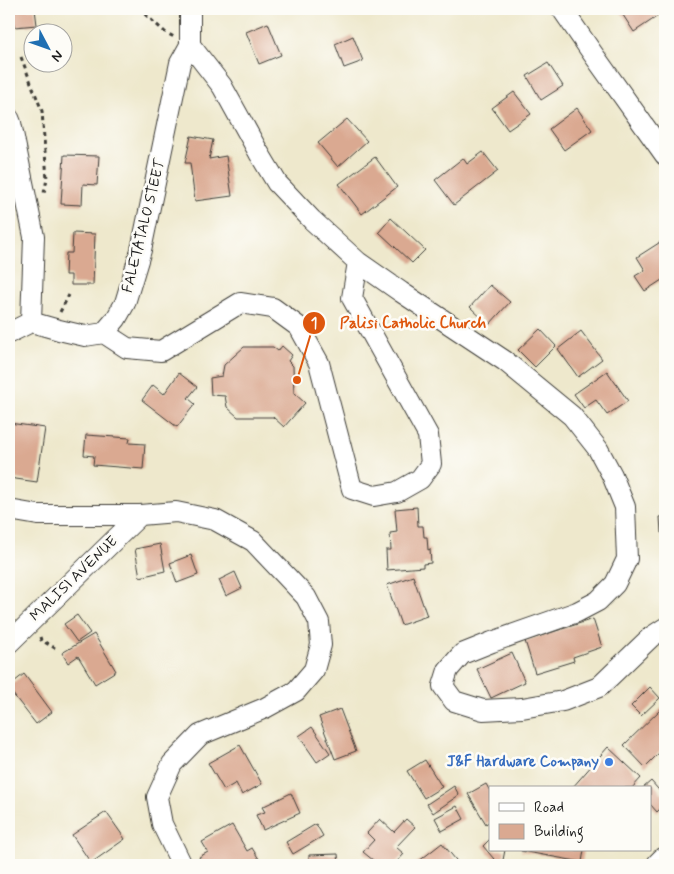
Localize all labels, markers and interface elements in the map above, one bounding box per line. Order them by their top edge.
north arrow [22,22,72,72]
text: N [47,46,67,65]
street label: FALETATALO STEET [118,156,171,295]
callout: Palisi Catholic Church [302,307,499,338]
text: Palisi Catholic Church [340,313,486,334]
text: 1 [311,314,317,334]
street label: MALISI AVENUE [26,532,122,626]
place label: J&F Hardware Company [447,752,599,772]
marker: J&F Hardware Company [603,756,615,768]
legend [489,786,652,852]
text: Road [534,798,564,818]
text: Building [534,822,584,843]

